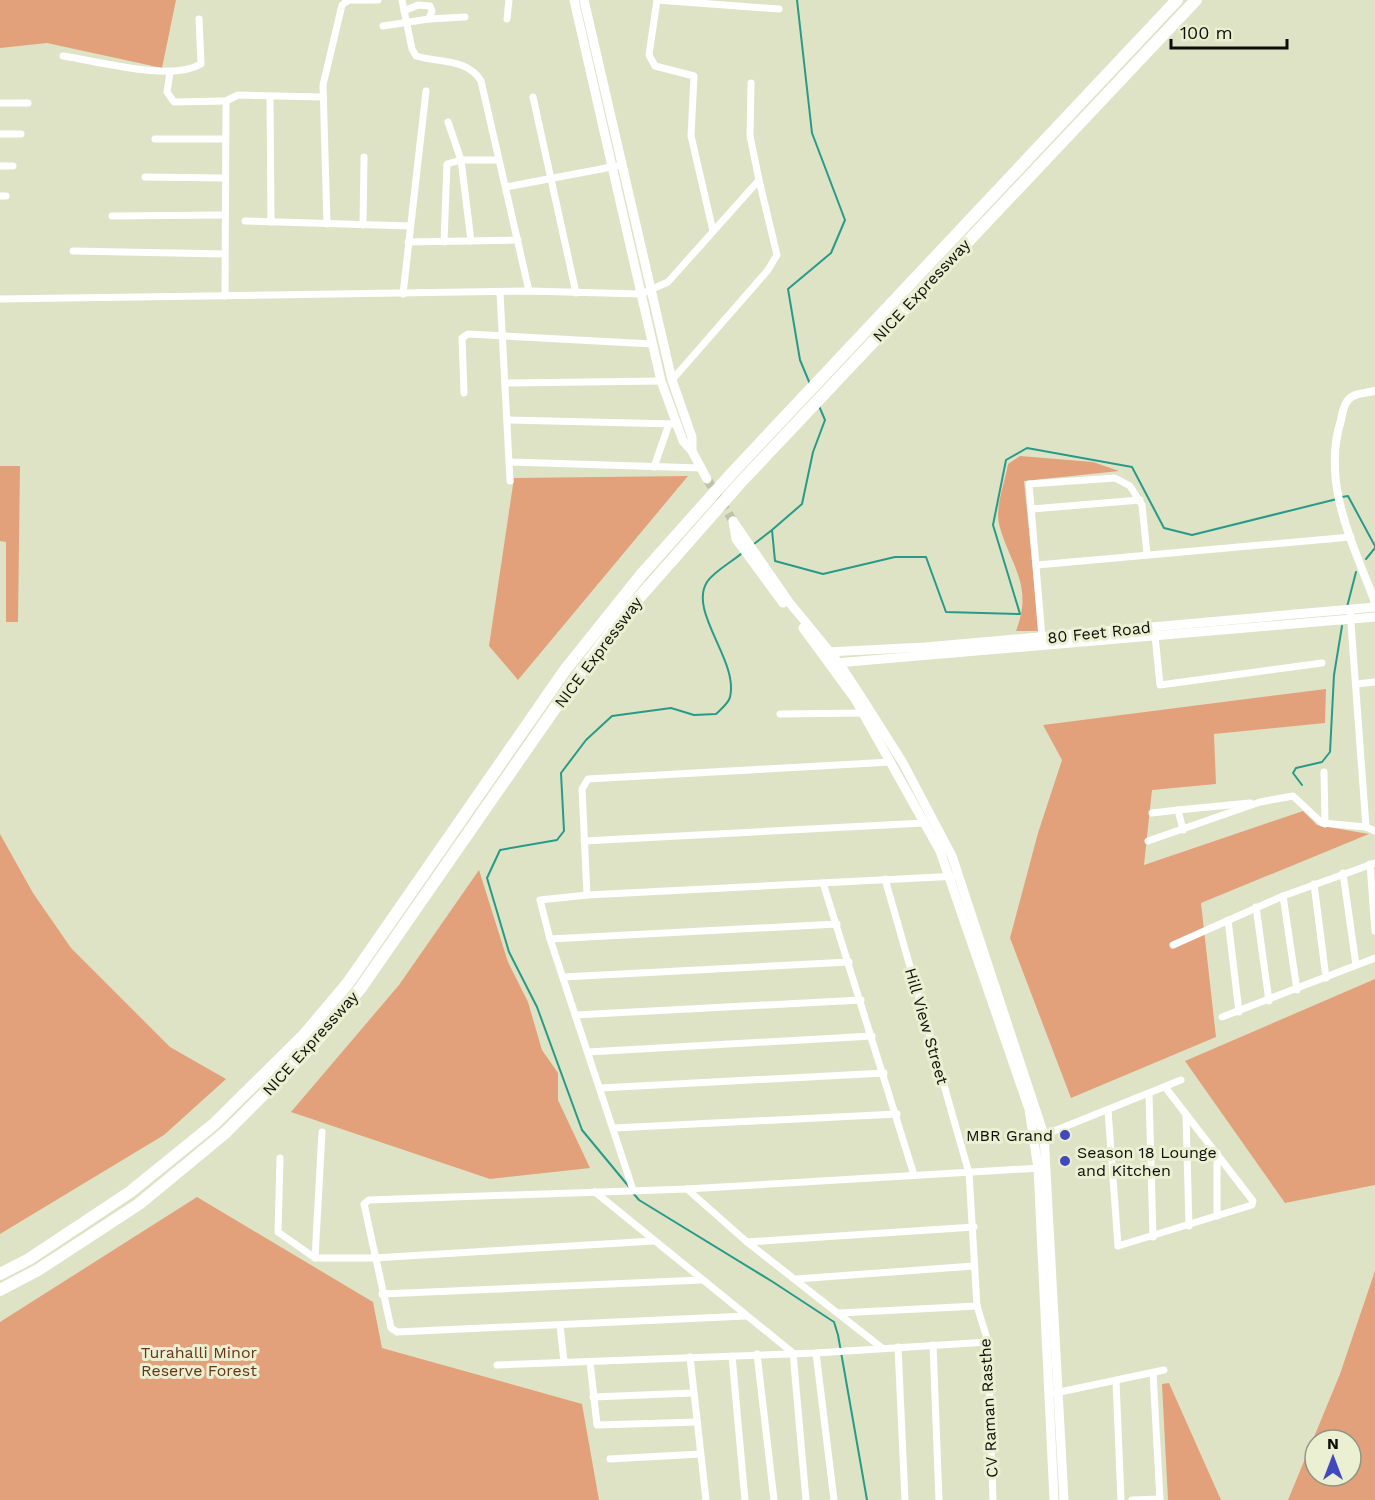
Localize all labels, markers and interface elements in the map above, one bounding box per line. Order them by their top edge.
scale bar [1171,12,1286,50]
text: 100 m [1180,22,1233,43]
street label: NICE Expressway [869,234,974,346]
street label: NICE Expressway [551,593,647,711]
street label: 80 Feet Road [1047,618,1152,647]
street label: Hill View Street [901,966,952,1087]
street label: NICE Expressway [259,987,363,1099]
place label: MBR Grand [966,1126,1053,1145]
marker: MBR Grand [1058,1128,1072,1142]
place label: Season 18 Lounge and Kitchen [1077,1143,1217,1180]
marker: Season 18 Lounge and Kitchen [1058,1154,1072,1168]
street label: CV Raman Rasthe [975,1338,1002,1478]
park label: Turahalli Minor Reserve Forest [141,1343,258,1380]
north arrow [1303,1428,1363,1488]
text: N [1327,1434,1339,1453]

